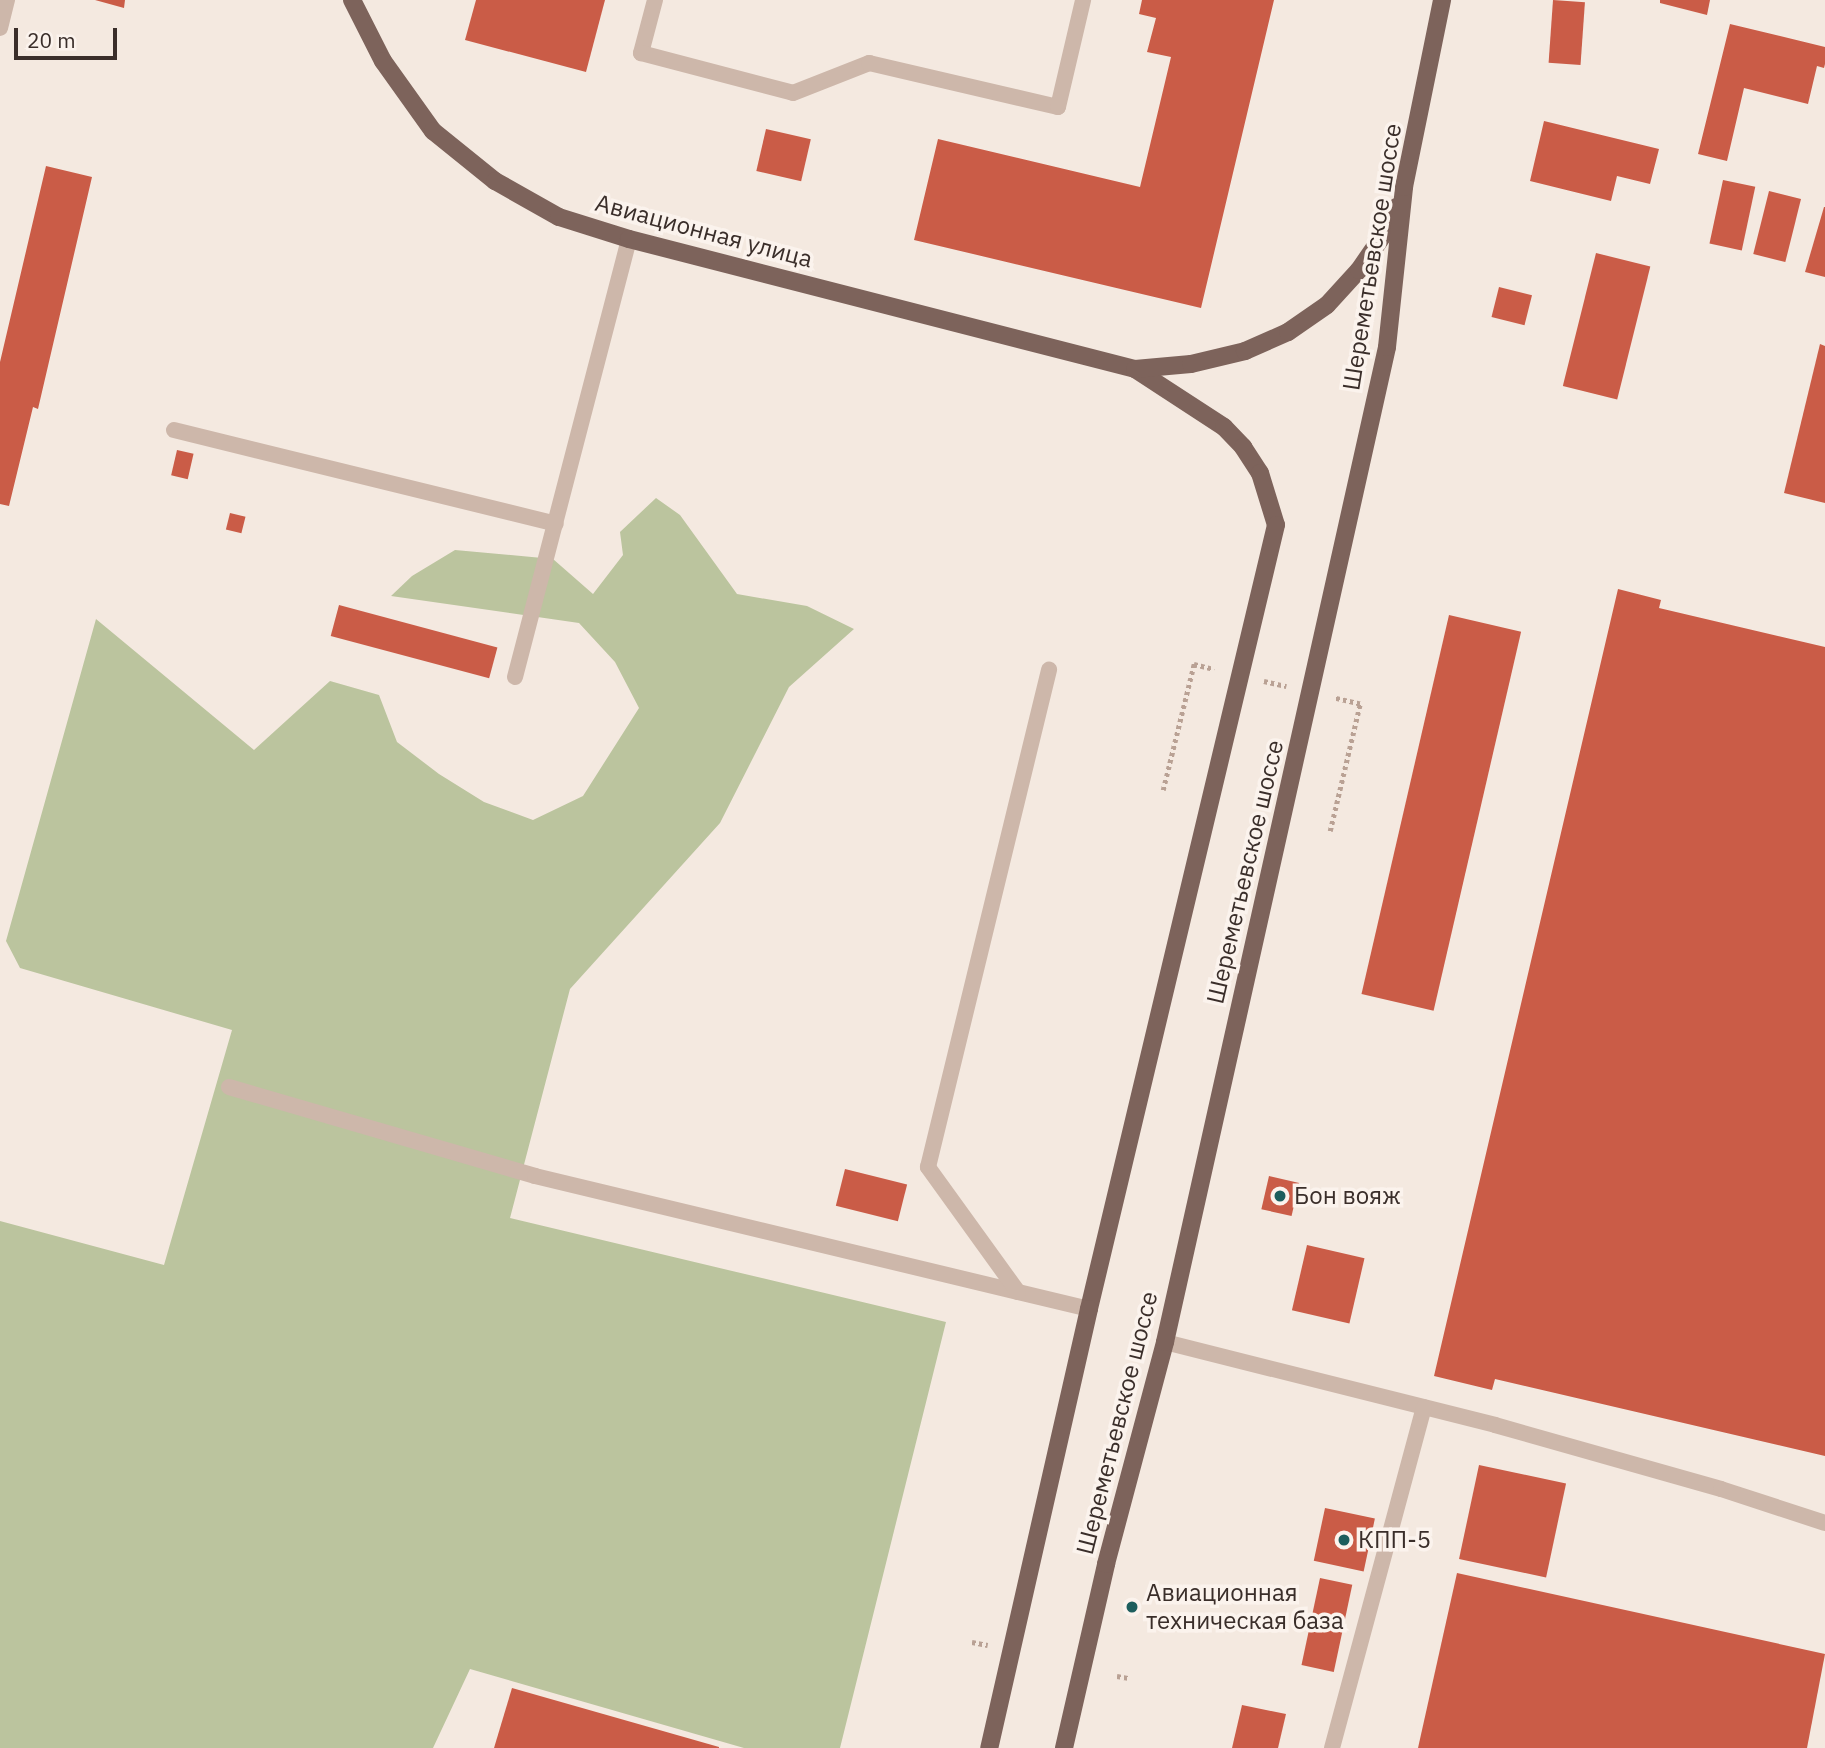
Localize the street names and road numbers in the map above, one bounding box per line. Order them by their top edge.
street label: Шереметьевское шоссе [1337,121,1407,393]
street label: Авиационная улица [592,188,816,274]
street label: Шереметьевское шоссе [1201,737,1289,1007]
street label: Шереметьевское шоссе [1070,1289,1164,1557]

